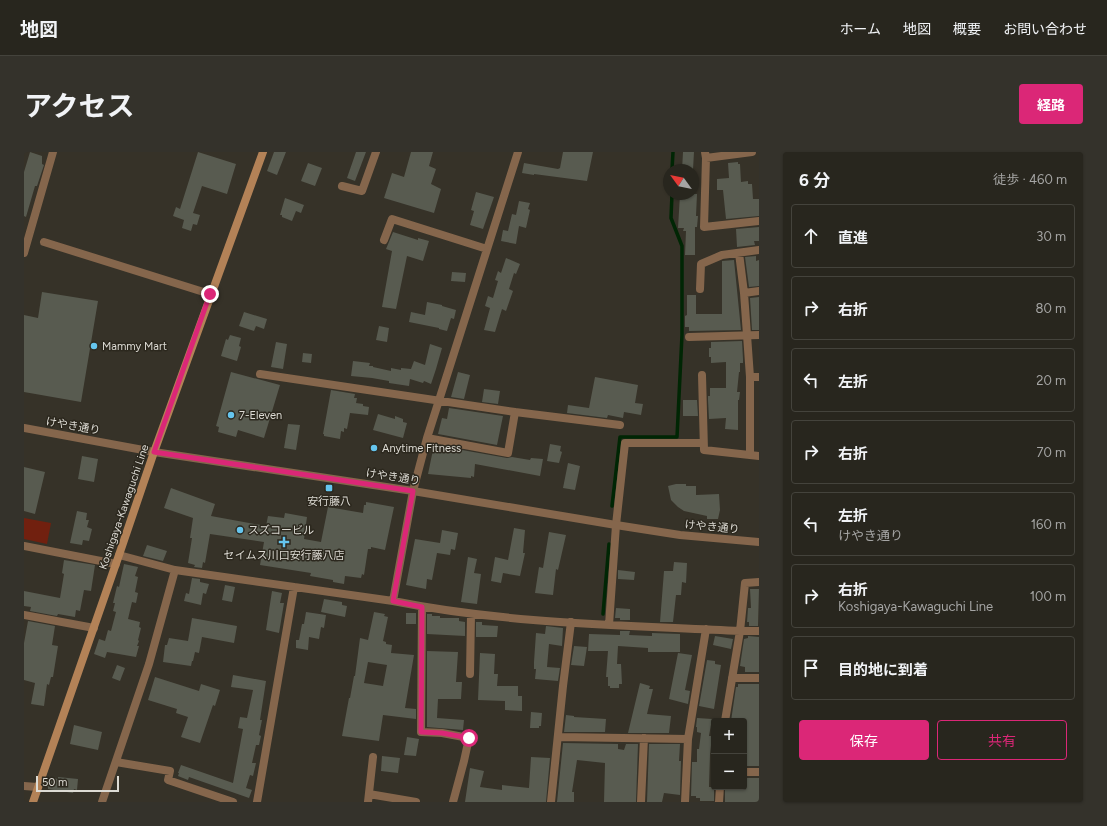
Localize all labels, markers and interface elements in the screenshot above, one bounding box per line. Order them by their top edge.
text: 地図 [20,18,58,41]
text: ホーム [839,21,881,38]
text: 地図 [903,21,931,38]
text: 概要 [953,21,981,38]
text: お問い合わせ [1003,21,1087,38]
button: 経路 [1019,84,1083,124]
text: アクセス [24,89,135,123]
north arrow [663,164,699,200]
text: 6 分 [799,170,830,190]
text: 徒歩 · 460 m [993,172,1067,187]
icon: ahead [800,225,822,247]
text: 直進 [838,229,868,247]
text: 30 m [1036,229,1066,244]
route end [201,285,219,303]
icon: right [800,297,822,319]
text: 右折 [838,301,868,319]
text: 80 m [1035,301,1066,316]
place label: Mammy Mart [102,340,167,353]
marker: Mammy Mart [89,341,99,351]
icon: left [800,369,822,391]
text: 左折 [838,373,868,391]
text: 20 m [1036,373,1066,388]
place label: 7-Eleven [239,409,282,422]
marker: 7-Eleven [226,410,236,420]
street label: けやき通り [45,415,101,437]
icon: right [800,441,822,463]
place label: Anytime Fitness [382,442,461,455]
street label: Koshigaya-Kawaguchi Line [96,443,152,571]
marker: Anytime Fitness [369,443,379,453]
text: 右折 [838,445,868,463]
text: 70 m [1036,445,1066,460]
street label: けやき通り [365,466,421,488]
marker: 安行藤八 [324,483,334,493]
place label: 安行藤八 [307,495,351,508]
text: 左折 [838,507,868,525]
icon: left [800,513,822,535]
text: 160 m [1031,517,1066,532]
street label: けやき通り [684,518,740,536]
place label: スズコービル [248,524,314,537]
marker: スズコービル [235,525,245,535]
text: けやき通り [838,528,903,543]
marker: セイムス川口安行藤八店 [279,537,289,547]
place label: セイムス川口安行藤八店 [224,549,344,562]
text: 右折 [838,581,868,599]
icon: right [800,585,822,607]
text: 100 m [1030,589,1066,604]
text: Koshigaya-Kawaguchi Line [838,599,993,614]
icon: arrive [800,657,822,679]
text: 目的地に到着 [838,661,928,679]
map controls [711,718,747,790]
button: + [711,718,747,754]
button: 保存 [799,720,929,760]
button: 共有 [937,720,1067,760]
route start [460,729,478,747]
button: − [711,754,747,790]
scale bar [36,774,119,793]
text: 50 m [42,776,67,789]

